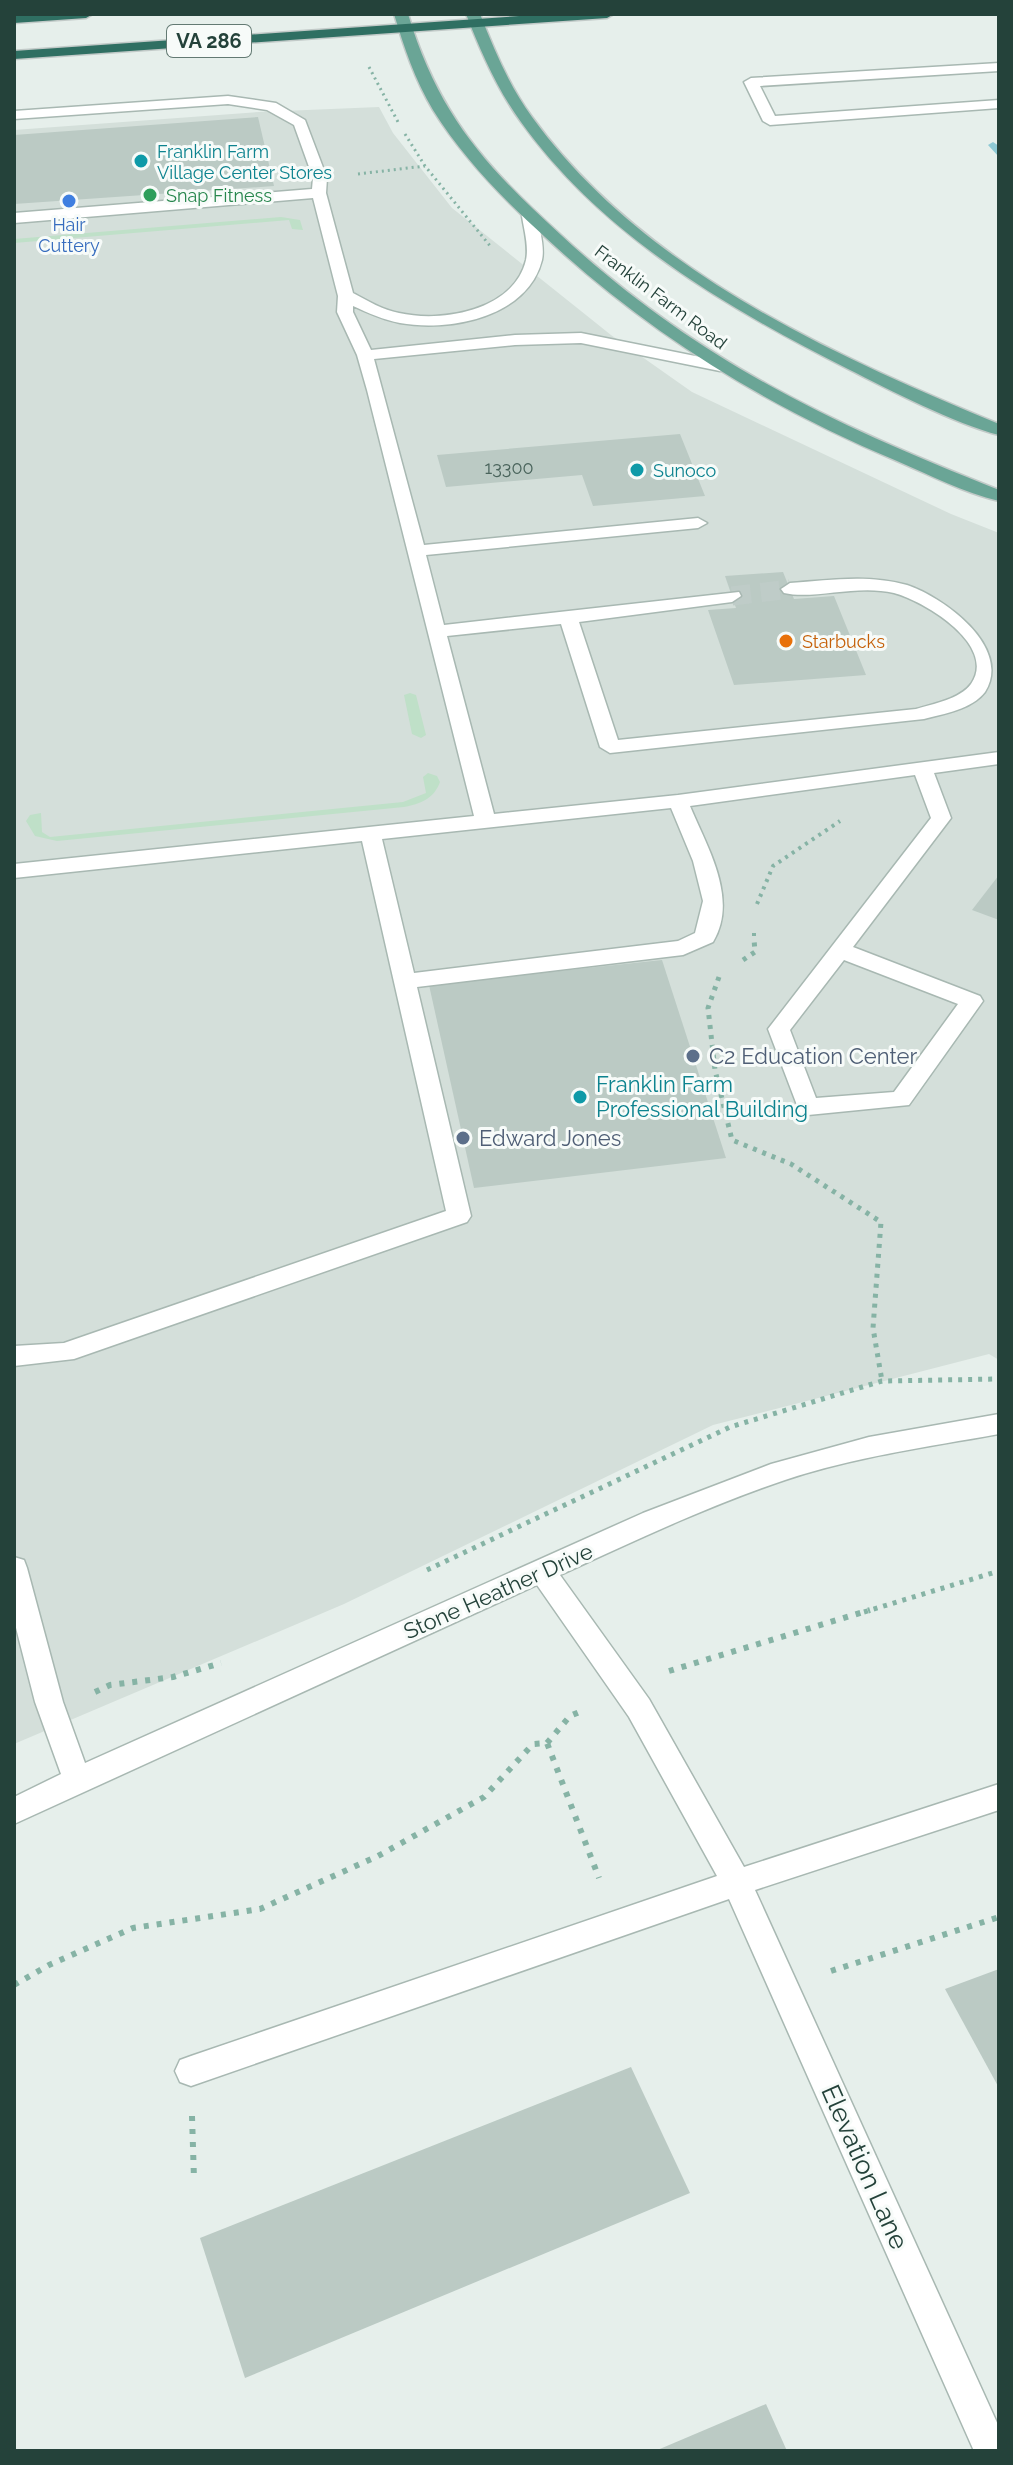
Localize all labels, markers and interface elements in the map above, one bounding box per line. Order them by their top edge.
road number: VA 286 [167,25,251,57]
place label: Franklin Farm Village Center Stores [157,141,332,183]
marker: Franklin Farm Village Center Stores [132,152,150,170]
place label: Snap Fitness [166,185,272,206]
marker: Snap Fitness [141,186,159,204]
marker: Hair Cuttery [60,192,78,210]
place label: Hair Cuttery [38,214,100,256]
street label: Franklin Farm Road [591,241,731,353]
house number: 13300 [485,457,533,478]
place label: Sunoco [653,460,717,481]
marker: Sunoco [628,461,646,479]
place label: Starbucks [802,631,885,652]
marker: Starbucks [777,632,795,650]
place label: C2 Education Center [709,1043,917,1069]
marker: C2 Education Center [684,1047,702,1065]
place label: Franklin Farm Professional Building [596,1071,808,1122]
marker: Franklin Farm Professional Building [571,1088,589,1106]
place label: Edward Jones [479,1125,621,1151]
marker: Edward Jones [454,1129,472,1147]
street label: Stone Heather Drive [399,1538,597,1644]
street label: Elevation Lane [815,2080,915,2254]

